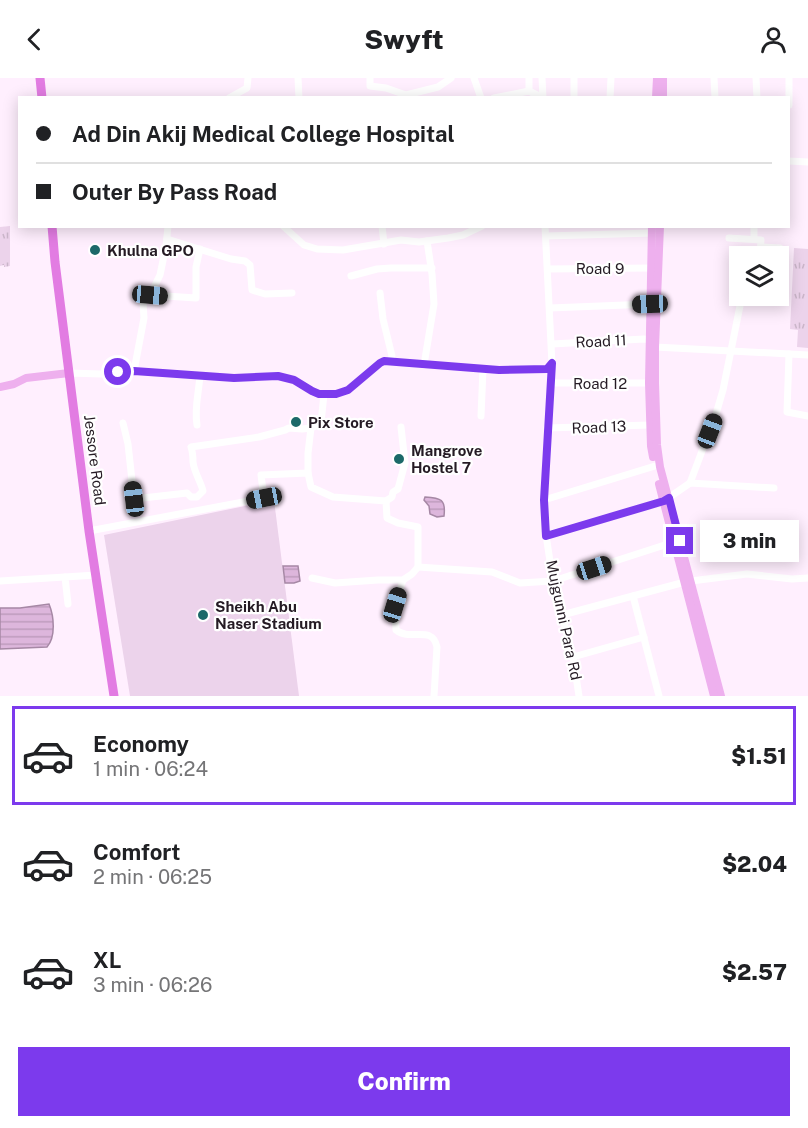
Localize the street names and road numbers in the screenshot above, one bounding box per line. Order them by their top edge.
street label: Road 9 [576,260,624,277]
street label: Road 11 [575,331,627,351]
street label: Road 12 [573,375,627,392]
street label: Jessore Road [81,414,109,506]
street label: Road 13 [571,418,627,436]
street label: Mujgunni Para Rd [543,558,585,682]

